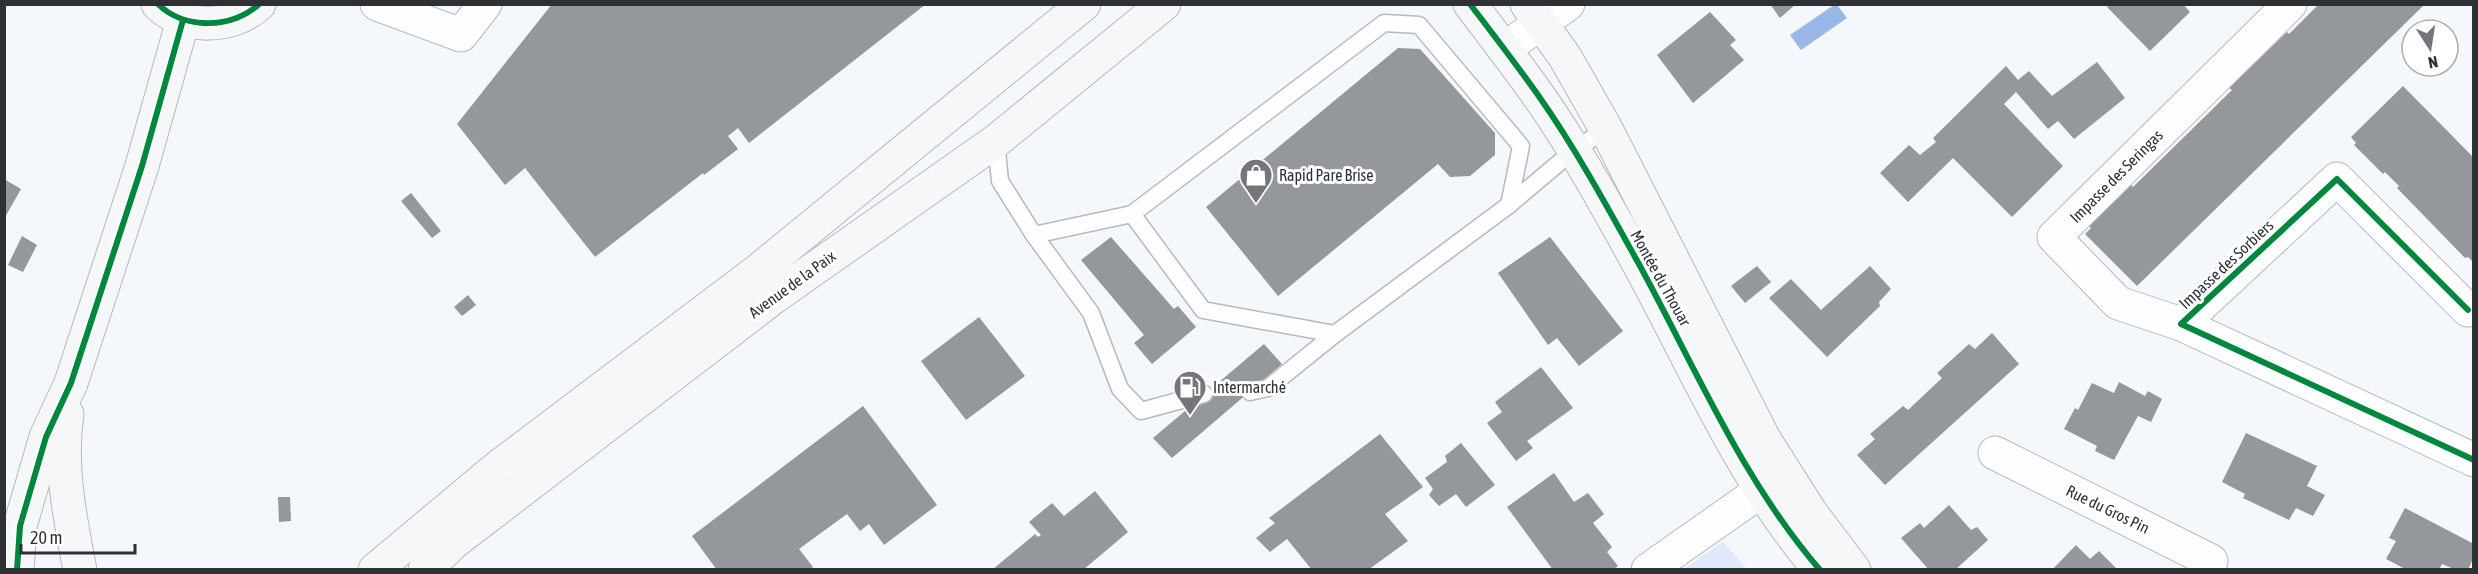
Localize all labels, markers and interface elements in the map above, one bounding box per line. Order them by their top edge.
north arrow [2400,18,2460,78]
text: N [2427,53,2440,72]
street label: Impasse des Seringas [2066,126,2167,227]
shop icon: Rapid Pare Brise [1238,157,1274,204]
place label: Rapid Pare Brise [1279,166,1374,185]
street label: Impasse des Sorbiers [2175,216,2278,313]
street label: Montée du Thouar [1627,227,1695,329]
street label: Avenue de la Paix [745,246,839,321]
fuel station icon: Intermarché [1172,369,1208,416]
place label: Intermarché [1213,378,1286,396]
street label: Rue du Gros Pin [2064,481,2152,537]
scale bar [21,517,135,555]
text: 20 m [30,527,62,548]

